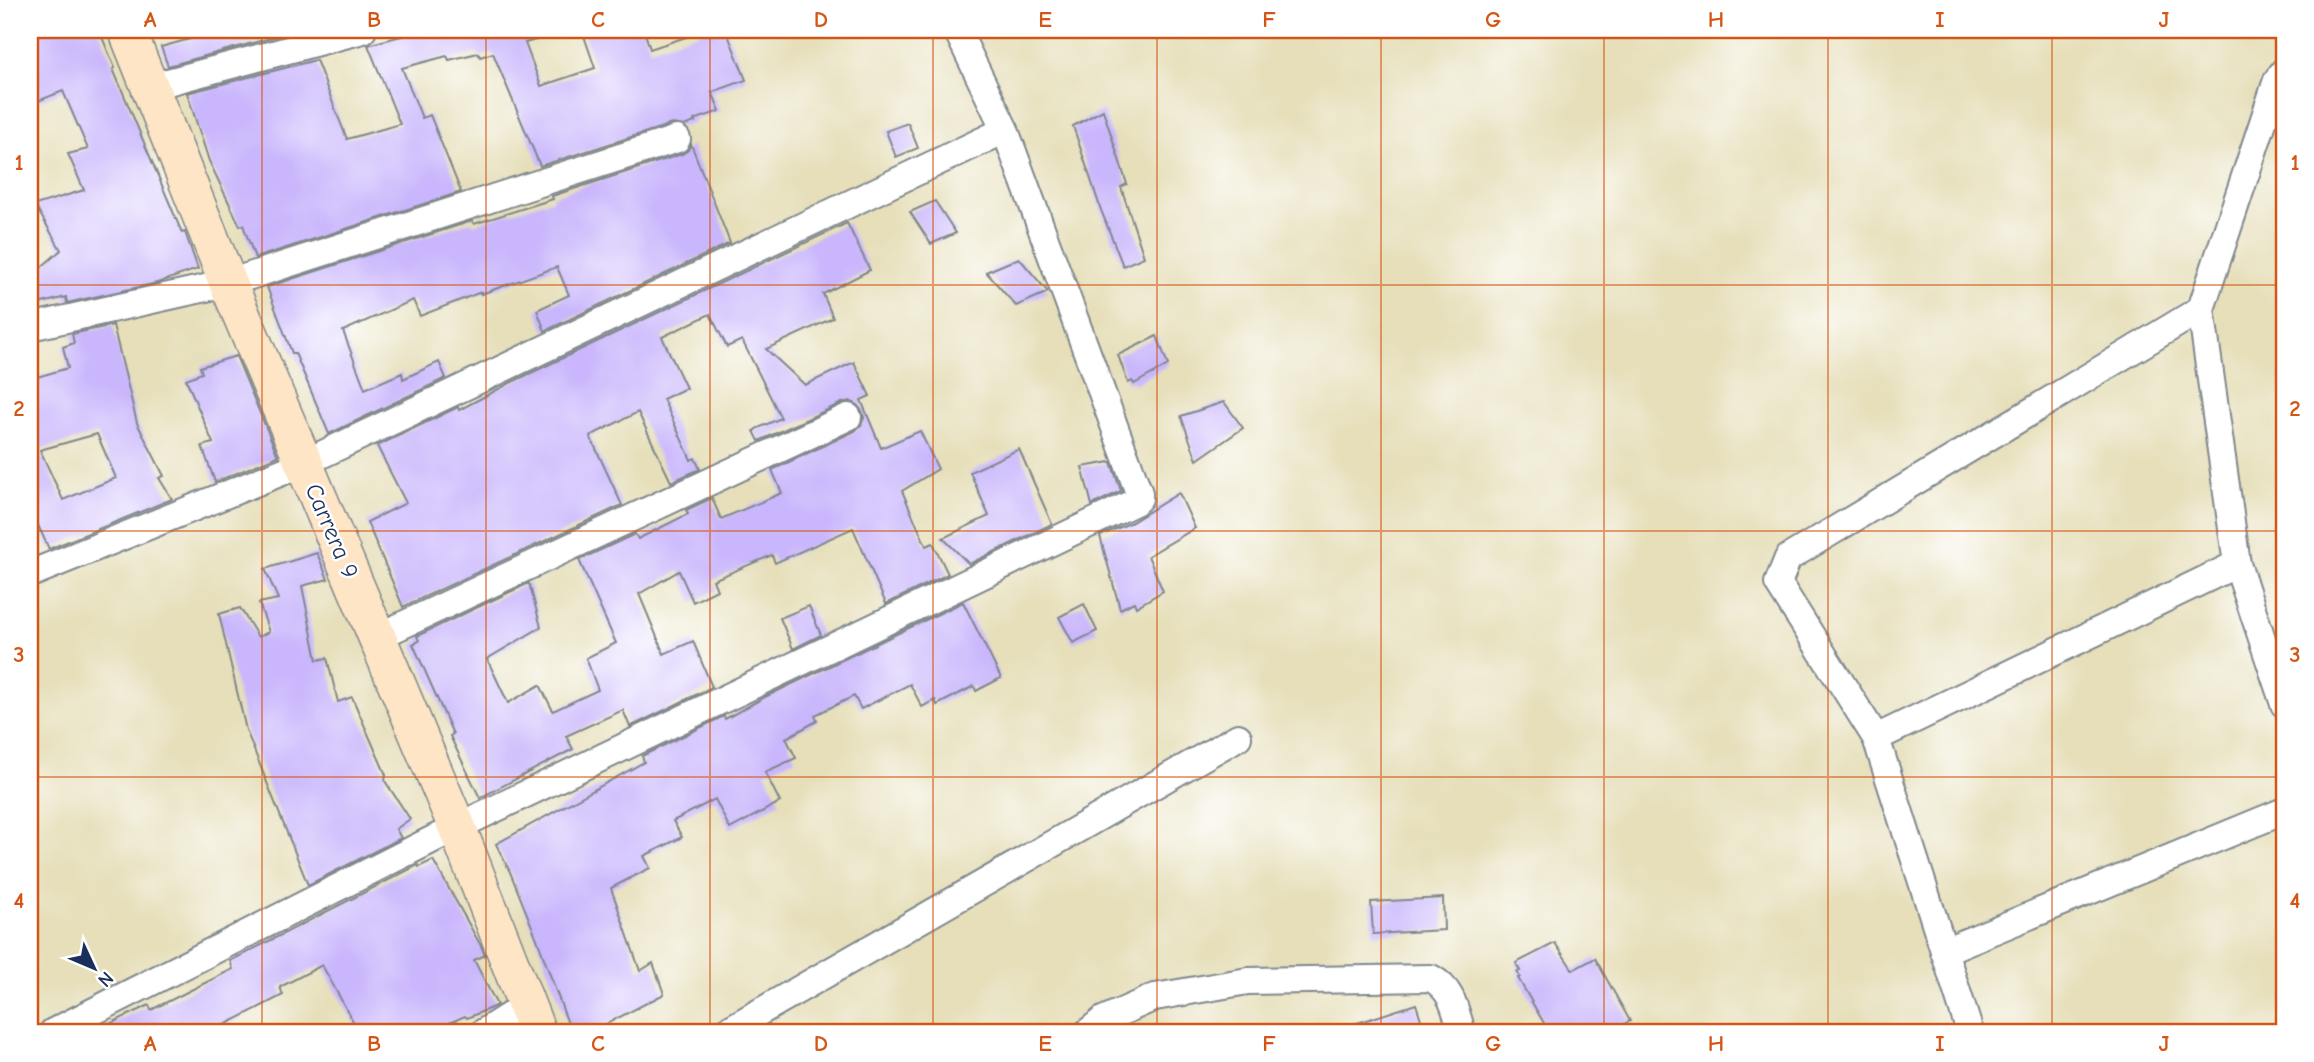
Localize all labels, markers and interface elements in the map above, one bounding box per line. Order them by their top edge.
text: A [144,6,157,33]
text: B [367,6,381,33]
text: C [591,6,605,33]
text: D [814,6,828,33]
text: E [1038,6,1052,33]
text: F [1262,6,1276,33]
text: G [1485,6,1501,33]
text: H [1708,6,1724,33]
text: I [1935,6,1945,33]
text: J [2159,6,2170,33]
text: 1 [14,149,24,176]
text: 1 [2290,149,2300,176]
text: 2 [13,395,25,422]
text: 2 [2289,395,2301,422]
street label: Carrera 9 [300,480,364,582]
text: 3 [13,641,25,668]
text: 3 [2289,641,2301,668]
text: 4 [14,887,25,914]
text: 4 [2290,887,2301,914]
north arrow [60,932,130,1002]
text: N [93,967,118,991]
text: A [144,1030,157,1057]
text: B [367,1030,381,1057]
text: C [591,1030,605,1057]
text: D [814,1030,828,1057]
text: E [1038,1030,1052,1057]
text: F [1262,1030,1276,1057]
text: G [1485,1030,1501,1057]
text: H [1708,1030,1724,1057]
text: I [1935,1030,1945,1057]
text: J [2159,1030,2170,1057]

